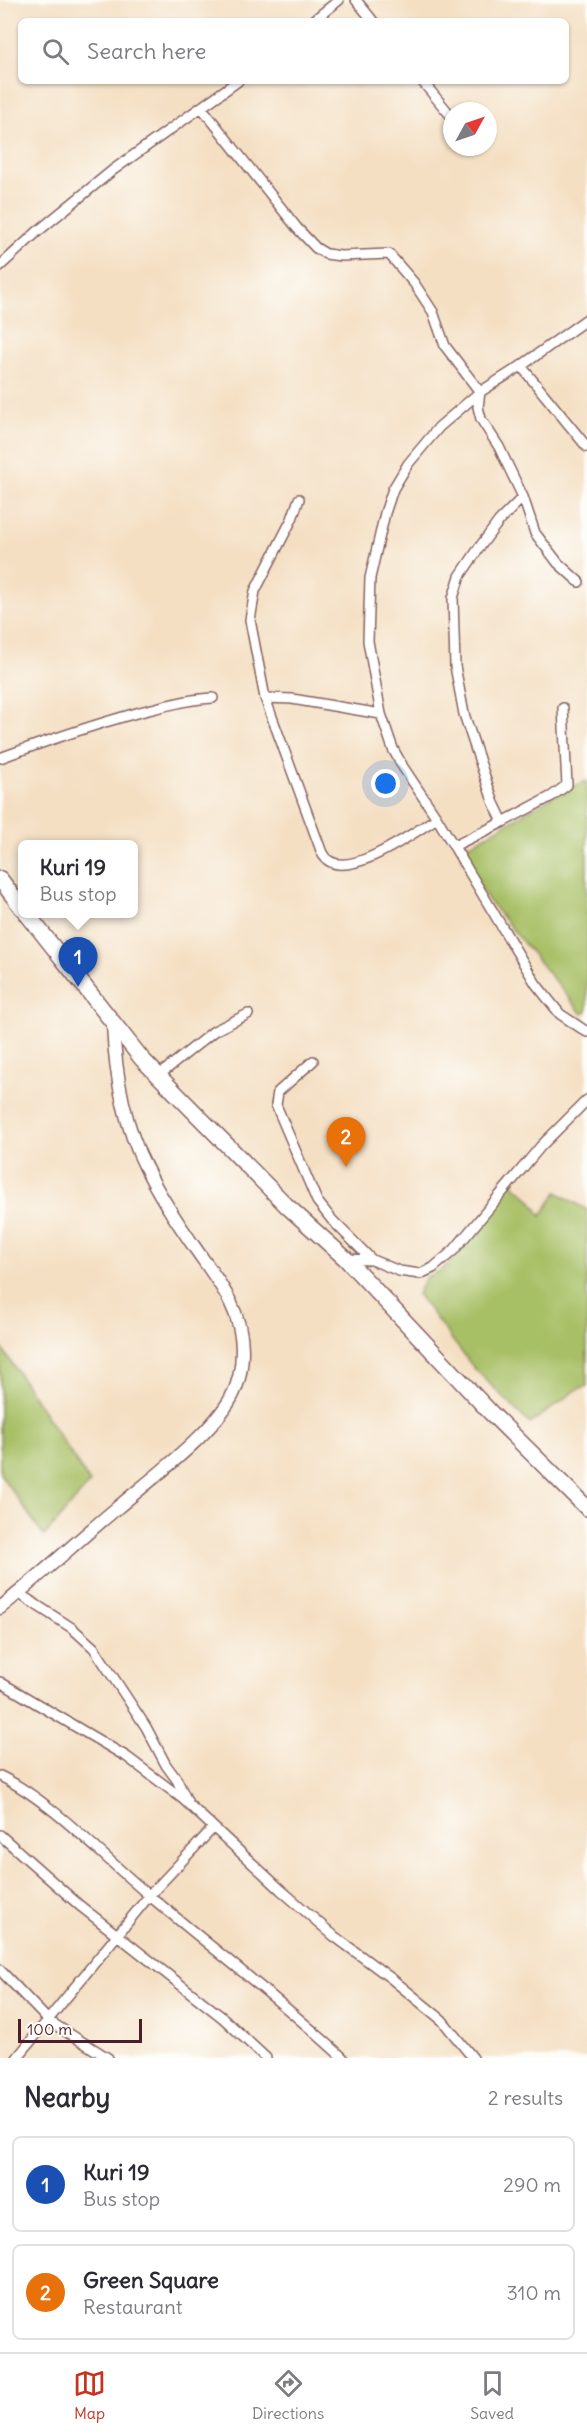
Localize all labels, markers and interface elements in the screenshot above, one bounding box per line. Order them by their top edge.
search box [18,18,569,84]
icon: search [39,35,72,68]
text: Search here [87,37,206,65]
north arrow [443,102,497,156]
your location [371,769,400,798]
popup [18,840,138,918]
text: Kuri 19 [39,853,106,881]
text: Bus stop [39,881,117,906]
pin: 1 [58,938,98,987]
pin: 2 [326,1118,366,1167]
scale bar [18,2016,142,2044]
text: 100 m [27,2019,72,2039]
text: Nearby [24,2081,110,2114]
text: 2 results [488,2085,563,2110]
text: Kuri 19 [83,2158,150,2186]
text: 1 [42,2172,49,2197]
text: 290 m [503,2172,561,2197]
text: Bus stop [83,2186,160,2211]
text: Green Square [83,2266,219,2294]
text: 2 [40,2280,51,2305]
text: 310 m [506,2280,561,2305]
text: Restaurant [83,2294,182,2319]
tab: Map [73,2367,106,2423]
tab: Directions [252,2367,324,2423]
tab: Saved [470,2367,514,2423]

